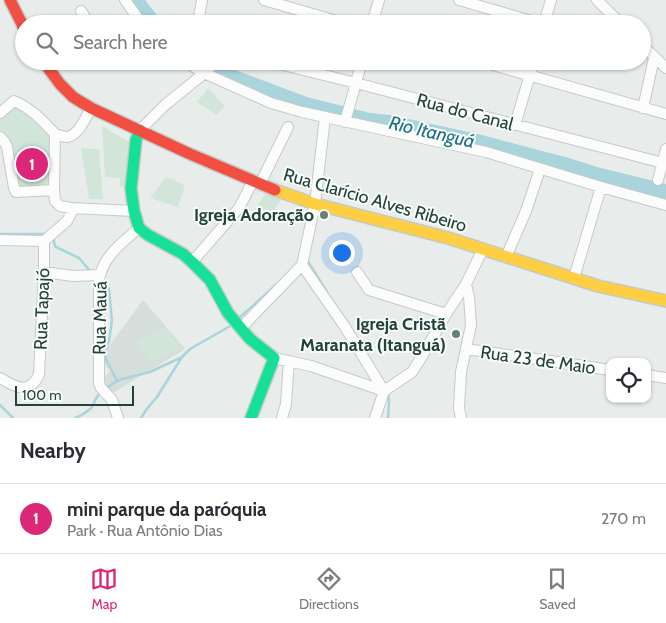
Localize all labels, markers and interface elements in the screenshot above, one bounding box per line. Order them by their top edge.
search box [15,15,651,70]
icon: search [33,29,61,57]
text: Search here [73,31,167,54]
street label: Rua do Canal [414,89,517,136]
water label: Rio Itanguá [387,111,477,153]
pin: 1 [16,145,48,183]
street label: Rua Clarício Alves Ribeiro [281,163,469,237]
place label: Igreja Adoração [194,204,314,226]
marker: Igreja Adoração [318,209,330,221]
your location [329,240,355,266]
street label: Rua Tapajó [30,267,54,350]
street label: Rua Mauá [88,280,112,355]
place label: Igreja Cristã Maranata (Itanguá) [300,313,446,356]
marker: Igreja Cristã Maranata (Itanguá) [450,328,462,340]
street label: Rua 23 de Maio [479,341,597,379]
map controls [606,358,651,403]
button: locate [606,358,651,403]
scale bar [15,383,134,406]
text: 100 m [22,386,62,404]
text: Nearby [20,438,86,463]
text: mini parque da paróquia [67,498,266,521]
text: 1 [33,509,39,528]
text: 270 m [601,509,646,528]
text: Park · Rua Antônio Dias [67,521,223,540]
tab: Map [90,565,118,613]
tab: Directions [299,565,359,613]
tab: Saved [539,565,576,613]

